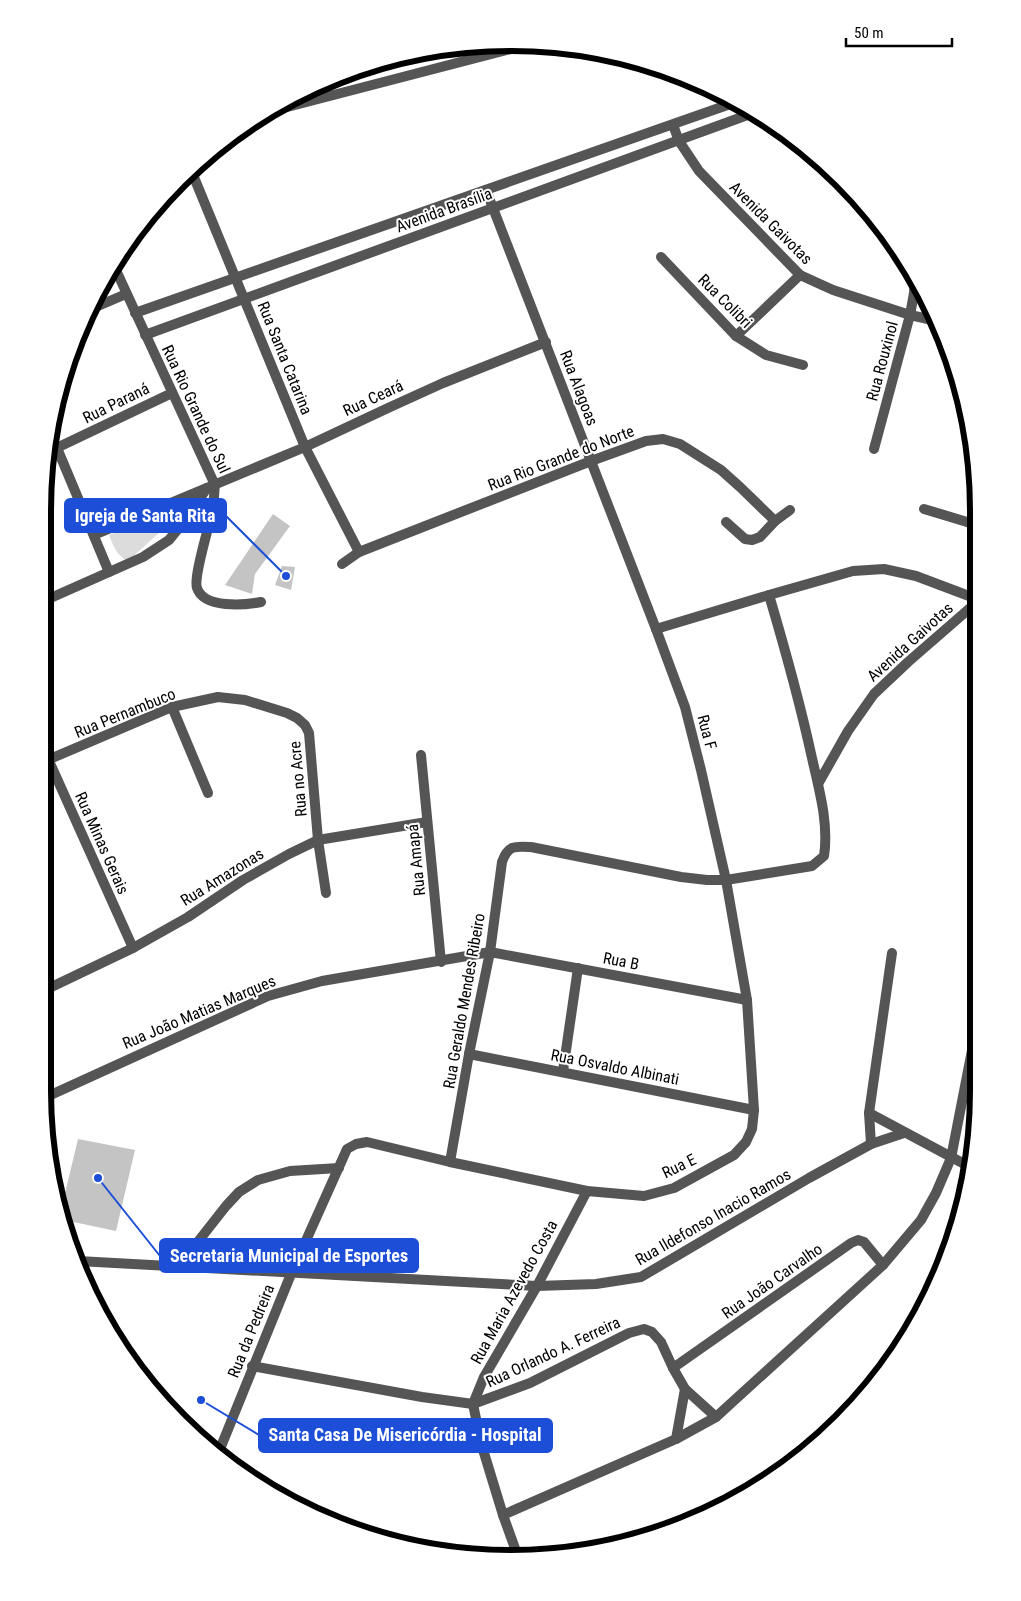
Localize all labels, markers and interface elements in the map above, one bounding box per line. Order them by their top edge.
scale bar [846,15,952,47]
text: 50 m [854,24,884,42]
street label: Avenida Gaivotas [726,178,816,268]
street label: Avenida Brasília [393,184,495,236]
street label: Rua Colibri [694,270,756,332]
street label: Rua Santa Catarina [254,299,316,417]
street label: Rua Rouxinol [862,319,902,403]
street label: Rua Rio Grande do Sul [158,342,234,476]
street label: Rua Alagoas [556,348,602,428]
street label: Rua Ceará [340,376,406,420]
street label: Rua Paraná [80,379,152,427]
street label: Rua Rio Grande do Norte [485,421,637,495]
callout: Igreja de Santa Rita [65,499,226,532]
text: Igreja de Santa Rita [75,505,215,526]
street label: Avenida Gaivotas [863,598,957,686]
street label: Rua Pernambuco [72,684,178,742]
street label: Rua F [693,713,721,752]
street label: Rua no Acre [285,740,311,818]
street label: Rua Minas Gerais [71,789,133,897]
street label: Rua Amapá [403,823,429,897]
street label: Rua Amazonas [177,844,267,910]
street label: Rua Geraldo Mendes Ribeiro [439,912,489,1090]
street label: Rua B [601,948,641,974]
street label: Rua João Matias Marques [120,971,278,1053]
street label: Rua Osvaldo Albinati [549,1045,681,1089]
street label: Rua E [659,1150,699,1182]
street label: Rua Ildefonso Inacio Ramos [632,1165,794,1269]
street label: Rua Maria Azevedo Costa [467,1217,561,1367]
callout: Secretaria Municipal de Esportes [160,1239,418,1272]
street label: Rua João Carvalho [718,1239,826,1323]
text: Secretaria Municipal de Esportes [170,1245,408,1266]
street label: Rua da Pedreira [224,1281,278,1381]
street label: Rua Orlando A. Ferreira [483,1313,623,1391]
callout: Santa Casa De Misericórdia - Hospital [259,1419,552,1452]
text: Santa Casa De Misericórdia - Hospital [268,1424,542,1445]

